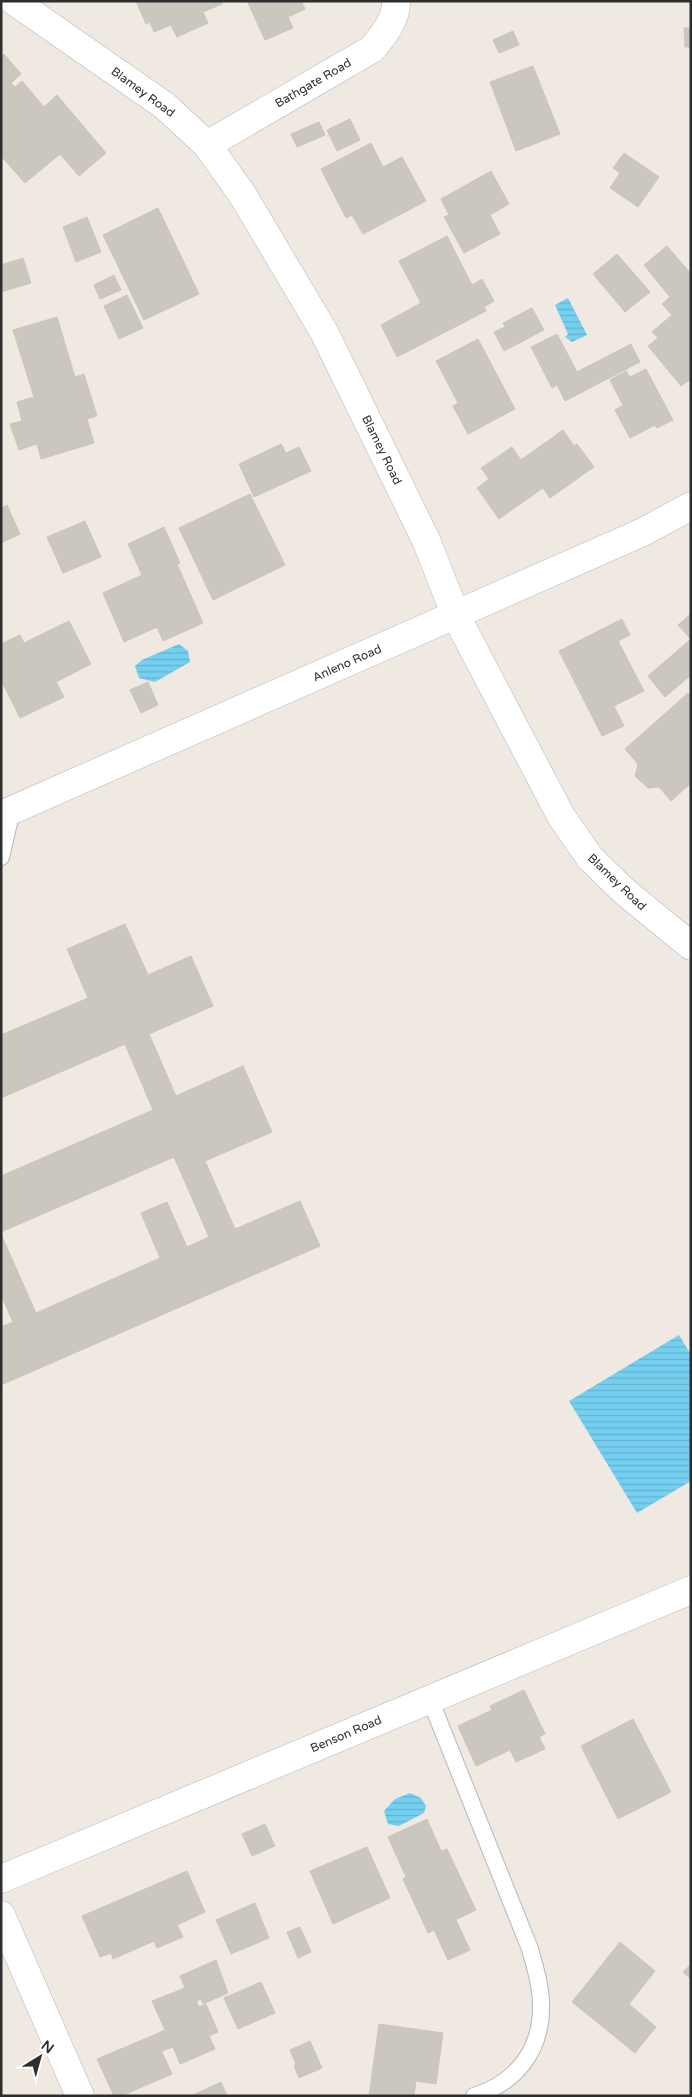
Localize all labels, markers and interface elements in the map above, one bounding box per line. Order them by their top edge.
street label: Bathgate Road [272,56,354,110]
street label: Blamey Road [108,64,178,120]
street label: Blamey Road [359,413,405,487]
street label: Anleno Road [310,642,384,684]
street label: Blamey Road [585,851,649,913]
street label: Benson Road [308,1713,384,1755]
north arrow [15,2032,65,2082]
text: N [38,2037,57,2057]

